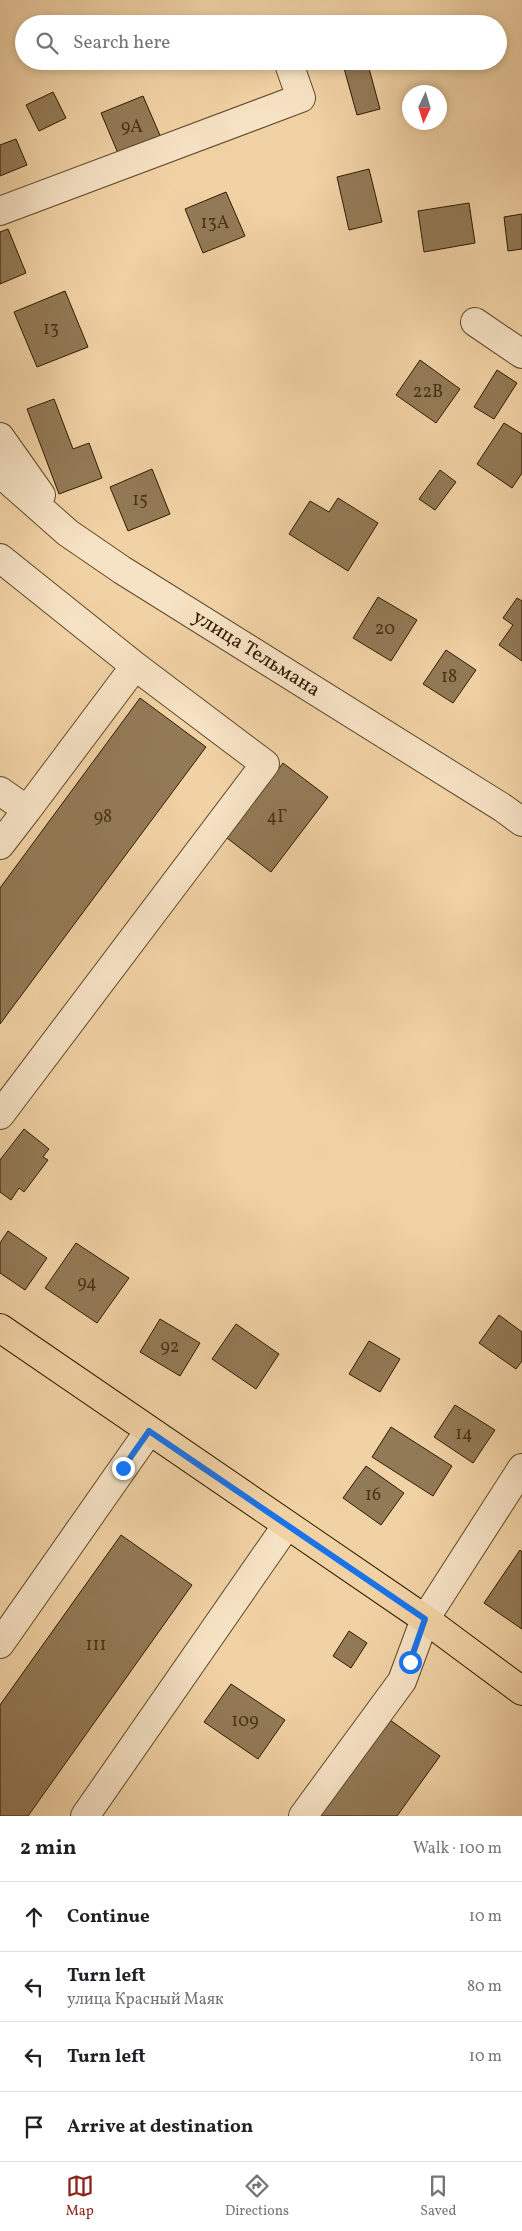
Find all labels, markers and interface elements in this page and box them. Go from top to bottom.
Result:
search box [15,15,507,70]
icon: search [33,29,61,57]
text: Search here [73,30,170,56]
north arrow [402,85,447,130]
house number: 9А [121,115,143,140]
house number: 13А [201,211,230,236]
house number: 13 [43,317,59,342]
house number: 22В [413,380,443,405]
house number: 15 [132,488,148,513]
street label: улица Тельмана [187,604,325,704]
house number: 20 [375,617,395,642]
house number: 18 [441,665,457,690]
house number: 98 [94,805,112,830]
house number: 4Г [267,805,287,830]
house number: 94 [77,1271,97,1296]
house number: 92 [160,1335,180,1360]
house number: 14 [455,1422,473,1447]
route end [112,1457,135,1480]
house number: 16 [365,1483,381,1508]
house number: 111 [86,1633,106,1658]
route start [399,1651,422,1674]
house number: 109 [231,1709,259,1734]
text: 2 min [20,1834,77,1863]
text: Walk · 100 m [413,1838,502,1860]
icon: ahead [20,1903,48,1931]
text: Continue [67,1904,150,1930]
text: 10 m [469,1906,502,1928]
text: Turn left [67,1963,146,1989]
icon: left [20,1973,48,2001]
text: 80 m [467,1976,502,1998]
text: улица Красный Маяк [67,1989,224,2011]
icon: left [20,2043,48,2071]
text: Turn left [67,2044,146,2070]
text: 10 m [469,2046,502,2068]
icon: arrive [20,2113,48,2141]
text: Arrive at destination [67,2114,253,2140]
tab: Map [66,2172,94,2221]
tab: Directions [225,2172,289,2221]
tab: Saved [420,2172,456,2221]

